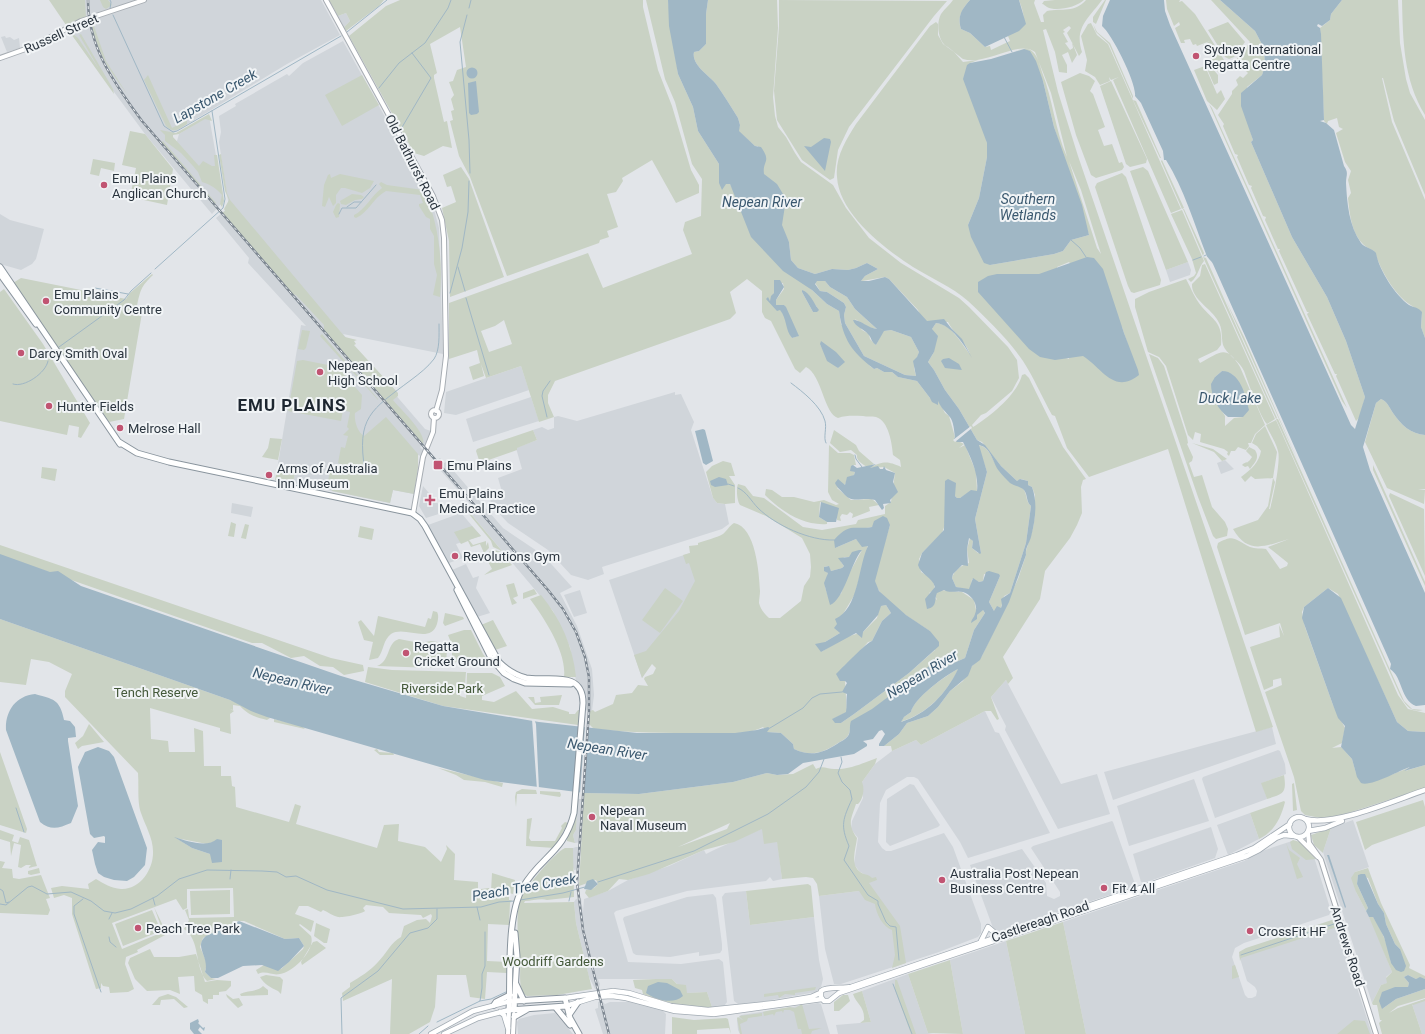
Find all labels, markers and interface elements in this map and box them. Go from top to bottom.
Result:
street label: Russell Street [22,10,100,56]
place label: Sydney International Regatta Centre [1204,42,1321,72]
marker: Sydney International Regatta Centre [1191,51,1201,61]
water label: Lapstone Creek [170,65,261,126]
street label: Old Bathurst Road [382,112,443,212]
place label: Emu Plains Anglican Church [112,171,207,201]
marker: Emu Plains Anglican Church [99,180,109,190]
water label: Southern Wetlands [1000,191,1056,223]
water label: Nepean River [722,194,802,210]
place label: Emu Plains Community Centre [54,287,162,317]
marker: Emu Plains Community Centre [41,296,51,306]
place label: Darcy Smith Oval [29,346,127,361]
marker: Darcy Smith Oval [16,348,26,358]
place label: Nepean High School [328,358,398,388]
marker: Nepean High School [315,367,325,377]
water label: Duck Lake [1199,390,1261,406]
district label: EMU PLAINS [237,395,347,415]
place label: Hunter Fields [57,399,134,414]
marker: Hunter Fields [44,401,54,411]
place label: Melrose Hall [128,421,201,436]
marker: Melrose Hall [115,423,125,433]
place label: Emu Plains [447,458,512,473]
marker: Emu Plains [432,459,444,471]
place label: Arms of Australia Inn Museum [277,461,378,491]
marker: Arms of Australia Inn Museum [264,470,274,480]
place label: Emu Plains Medical Practice [439,486,535,516]
marker: Emu Plains Medical Practice [424,494,436,506]
place label: Revolutions Gym [463,549,560,564]
marker: Revolutions Gym [450,551,460,561]
place label: Regatta Cricket Ground [414,639,500,669]
water label: Nepean River [884,646,961,701]
marker: Regatta Cricket Ground [401,648,411,658]
water label: Nepean River [251,664,333,698]
park label: Riverside Park [401,681,484,696]
park label: Tench Reserve [114,685,198,700]
water label: Nepean River [566,735,648,763]
place label: Nepean Naval Museum [600,803,687,833]
marker: Nepean Naval Museum [587,812,597,822]
place label: Australia Post Nepean Business Centre [950,866,1079,896]
water label: Peach Tree Creek [471,870,578,904]
marker: Australia Post Nepean Business Centre [937,875,947,885]
place label: Fit 4 All [1112,881,1155,896]
marker: Fit 4 All [1099,883,1109,893]
street label: Castlereagh Road [989,898,1091,945]
street label: Andrews Road [1327,904,1368,988]
place label: Peach Tree Park [146,921,240,936]
marker: Peach Tree Park [133,923,143,933]
place label: CrossFit HF [1258,924,1326,939]
marker: CrossFit HF [1245,926,1255,936]
park label: Woodriff Gardens [502,954,604,969]

